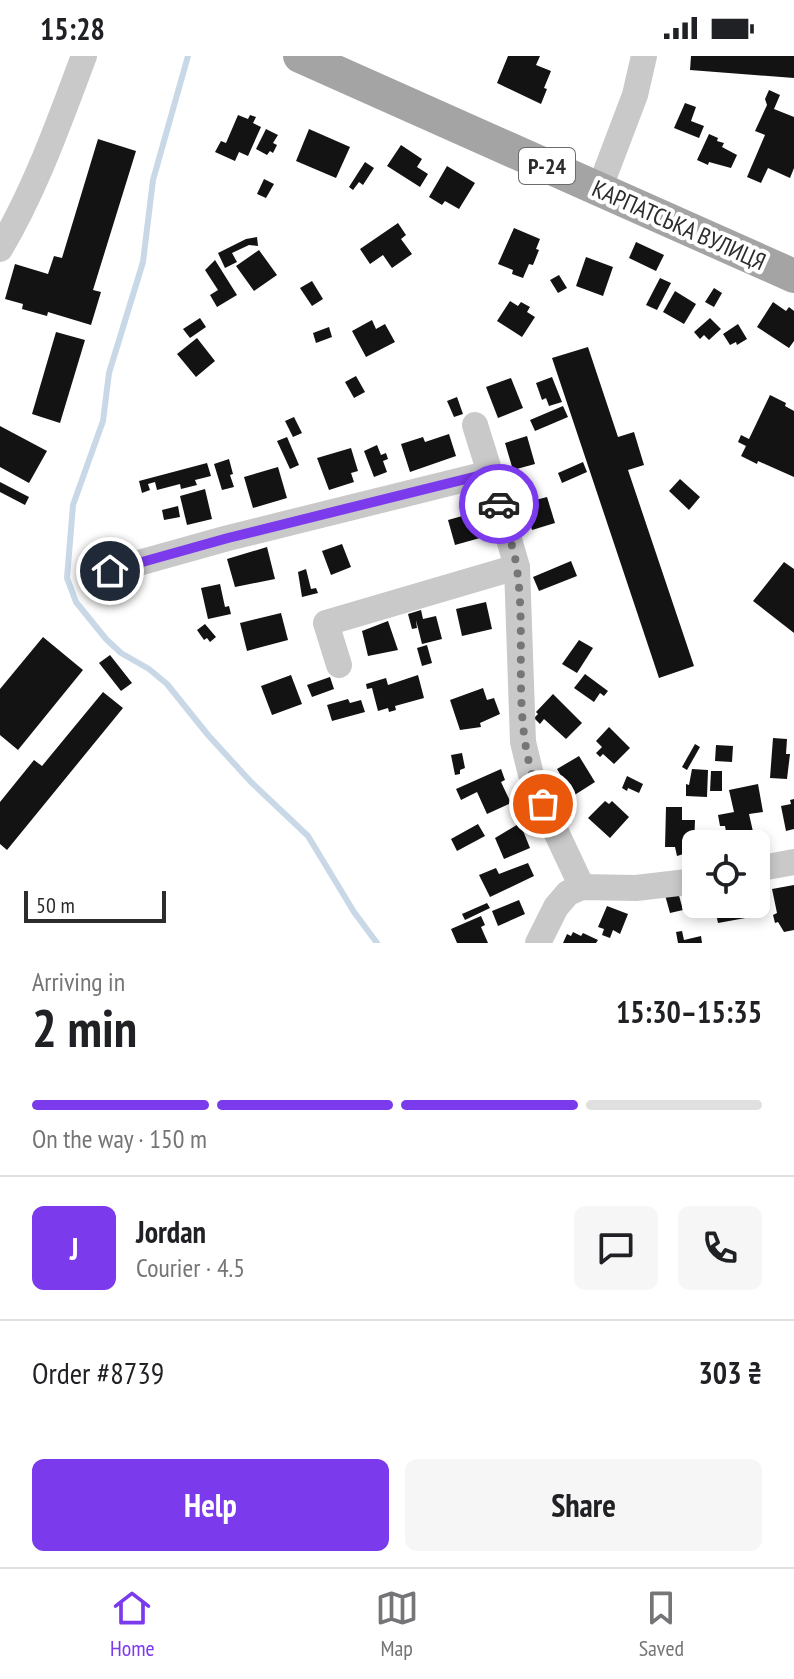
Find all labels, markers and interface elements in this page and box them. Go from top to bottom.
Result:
text: 15:28 [40,9,105,48]
road number: Р-24 [519,148,575,184]
street label: КАРПАТСЬКА ВУЛИЦЯ [587,173,771,277]
courier [459,464,539,544]
icon: car [477,482,521,526]
pin [76,537,144,605]
icon: home [88,549,132,593]
pin [509,770,577,838]
icon: bag [521,782,565,826]
map controls [682,830,770,918]
button: locate [682,830,770,918]
scale bar [24,887,166,923]
text: 50 m [36,891,75,919]
text: Arriving in [32,965,125,998]
text: 15:30–15:35 [616,992,762,1031]
text: 2 min [32,994,137,1061]
text: On the way · 150 m [32,1122,207,1155]
button: chat [574,1206,658,1290]
button: phone [678,1206,762,1290]
text: Jordan [136,1212,206,1251]
text: J [70,1229,78,1268]
text: Courier · 4.5 [136,1251,245,1284]
text: Order #8739 [32,1353,164,1392]
text: 303 ₴ [698,1353,762,1392]
button: Help [32,1459,389,1551]
button: Share [405,1459,762,1551]
tab: Home [110,1586,155,1662]
tab: Map [375,1586,419,1662]
tab: Saved [639,1586,684,1662]

